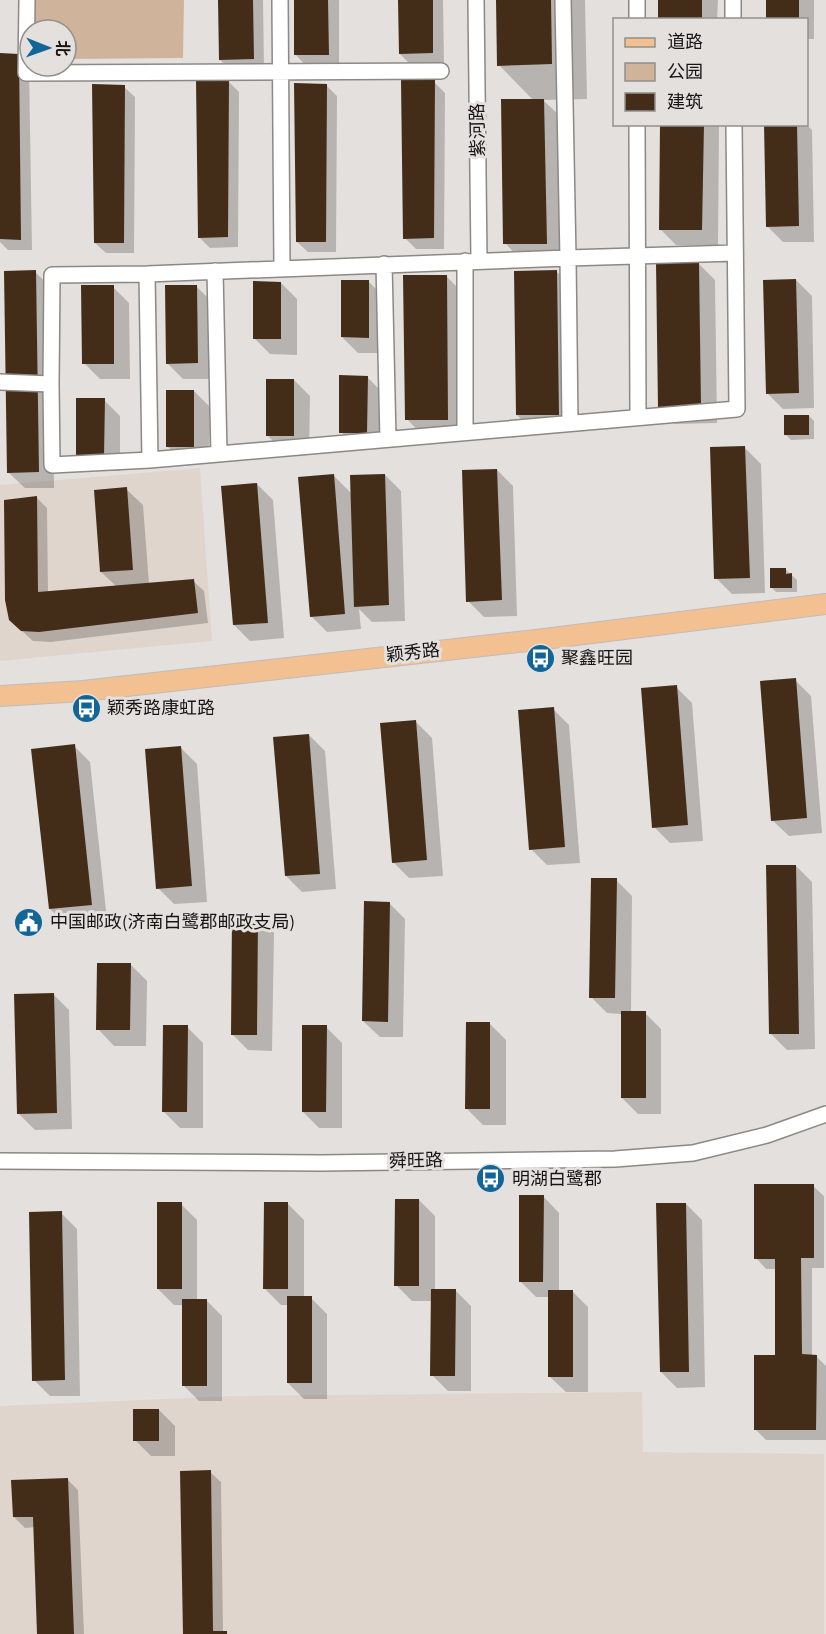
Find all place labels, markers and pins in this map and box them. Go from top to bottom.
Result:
bus stop icon: 聚鑫旺园 [524,642,556,674]
place label: 聚鑫旺园 [561,646,633,671]
bus stop icon: 颖秀路康虹路 [70,692,102,724]
place label: 颖秀路康虹路 [107,696,215,721]
public building icon: 中国邮政(济南白鹭郡邮政支局) [13,906,45,938]
place label: 中国邮政(济南白鹭郡邮政支局) [50,910,295,935]
bus stop icon: 明湖白鹭郡 [475,1163,507,1195]
place label: 明湖白鹭郡 [512,1167,602,1192]

